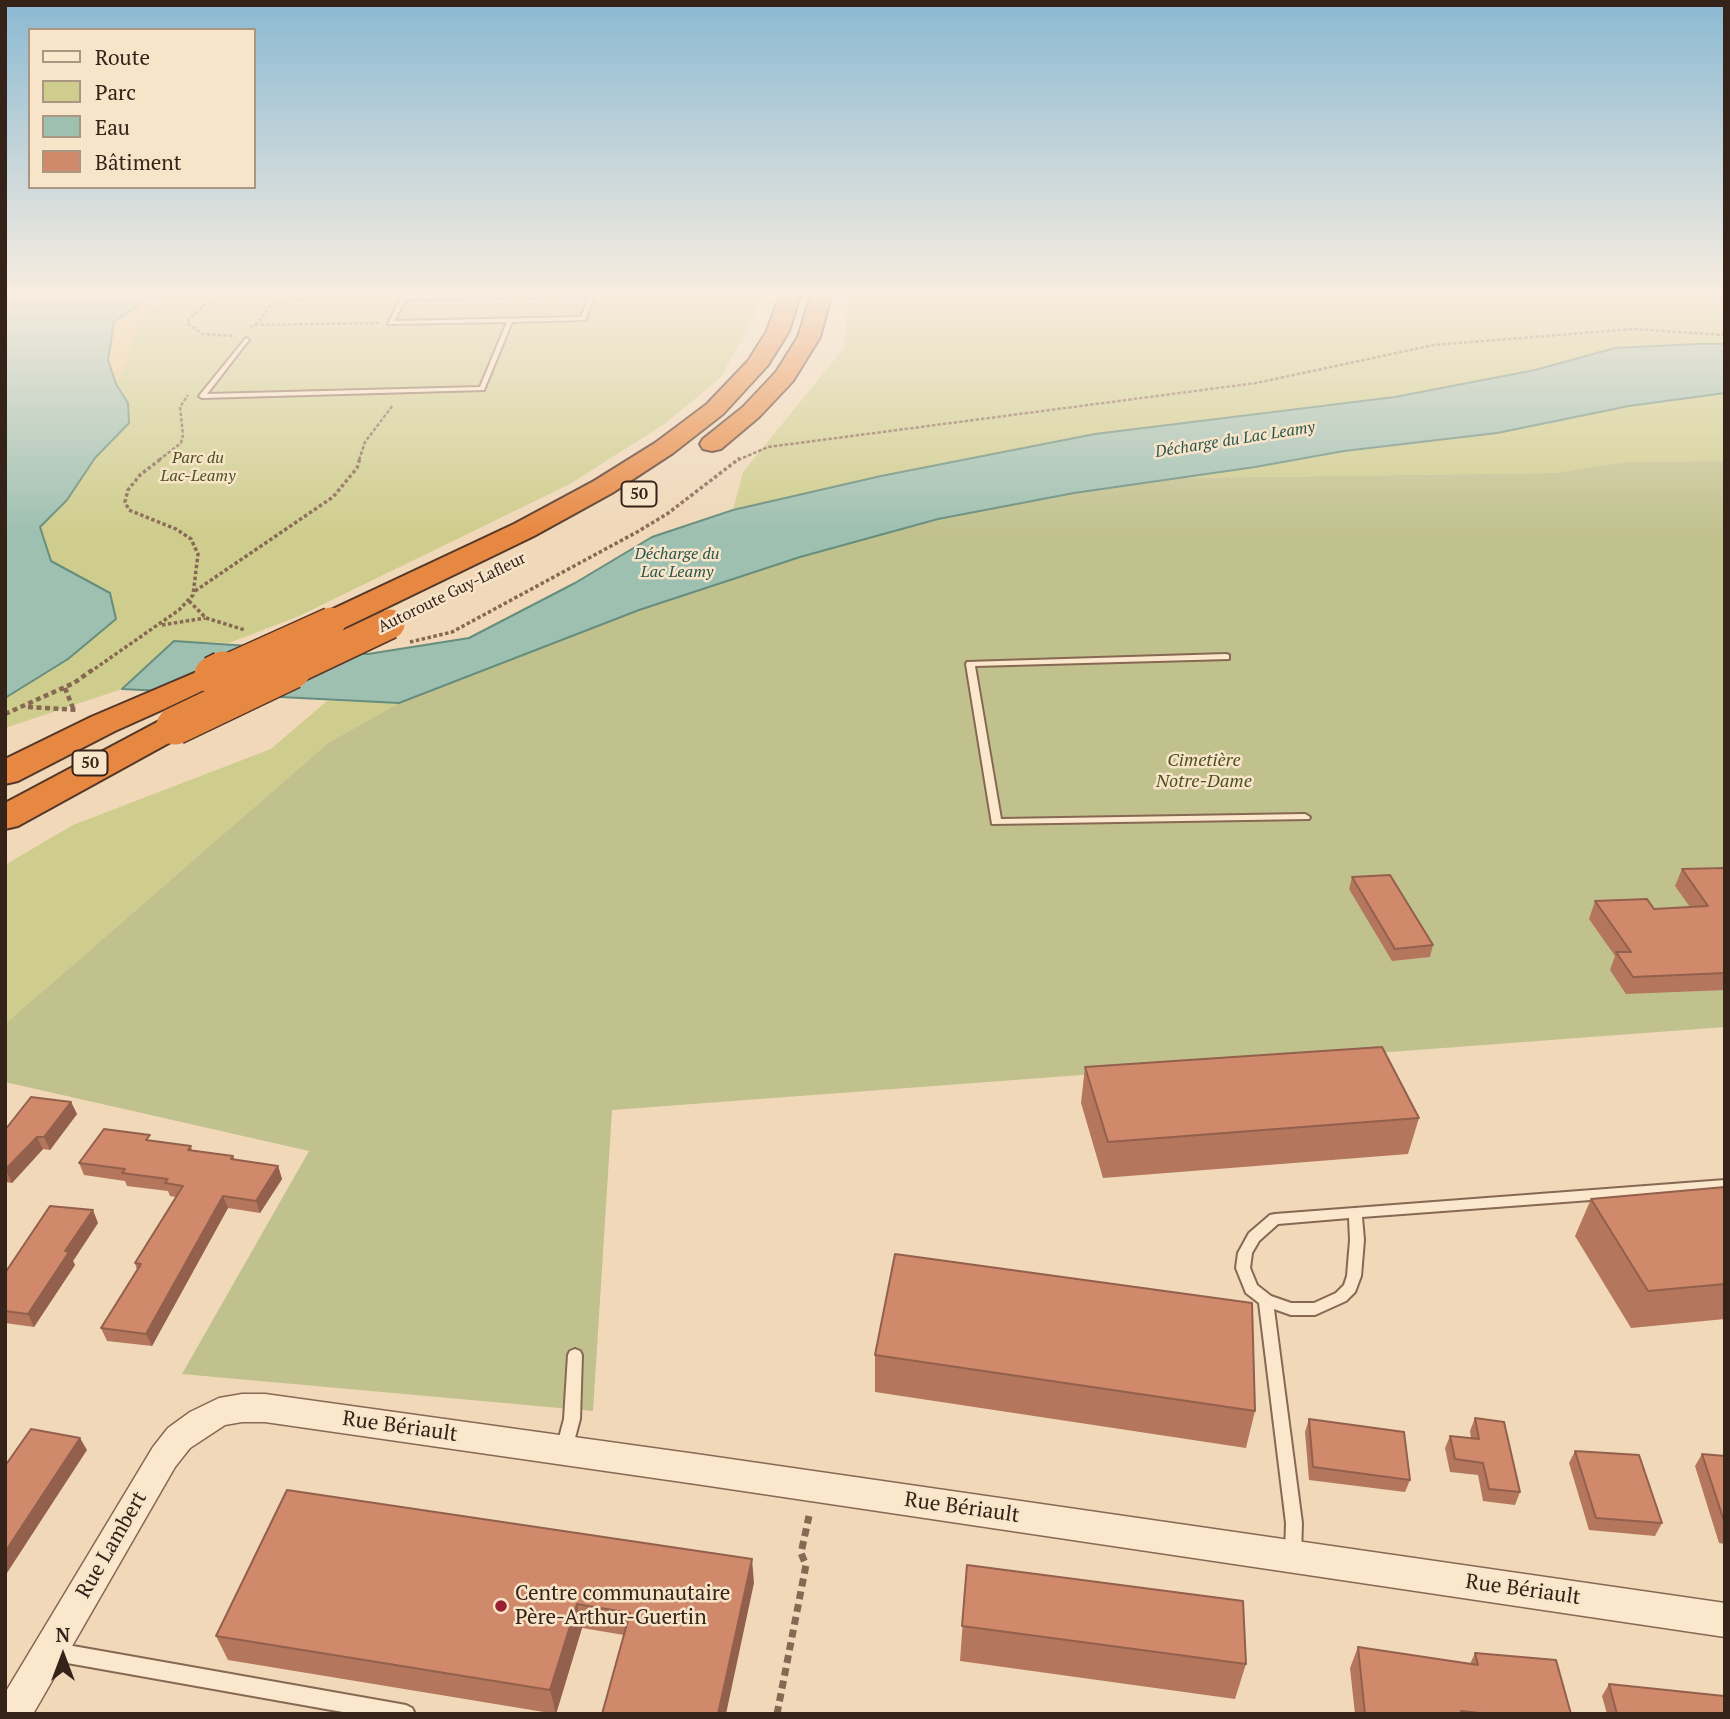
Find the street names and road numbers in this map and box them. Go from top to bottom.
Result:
road number: 50 [622,481,656,506]
street label: Autoroute Guy-Lafleur [375,549,529,637]
road number: 50 [72,750,108,776]
street label: Rue Bériault [341,1406,459,1448]
street label: Rue Lambert [71,1487,153,1603]
street label: Rue Bériault [903,1487,1021,1529]
street label: Rue Bériault [1464,1569,1582,1611]

